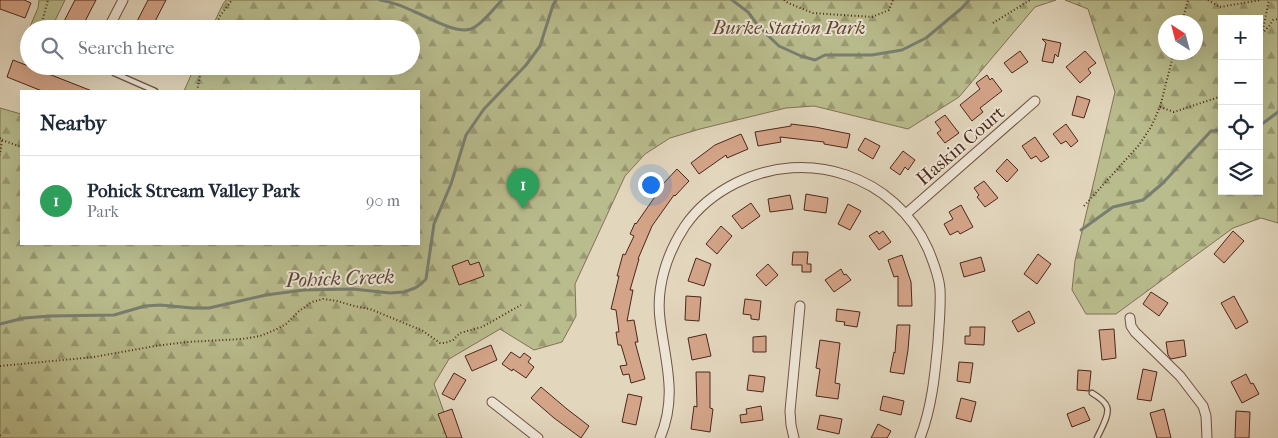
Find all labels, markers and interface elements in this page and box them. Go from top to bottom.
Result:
north arrow [1158,15,1203,60]
map controls [1218,15,1263,195]
button: + [1218,15,1263,60]
park label: Burke Station Park [712,17,866,39]
search box [20,20,420,75]
icon: search [38,34,66,62]
text: Search here [78,37,174,59]
button: − [1218,60,1263,105]
street label: Haskin Court [912,101,1009,190]
button: locate [1218,105,1263,150]
text: Nearby [40,111,106,135]
button: layers [1218,150,1263,195]
pin: 1 [507,168,539,209]
your location [638,172,664,198]
text: Pohick Stream Valley Park [87,180,300,202]
text: 1 [53,191,59,210]
text: 90 m [366,191,400,210]
text: Park [87,202,119,221]
water label: Pohick Creek [284,265,395,292]

